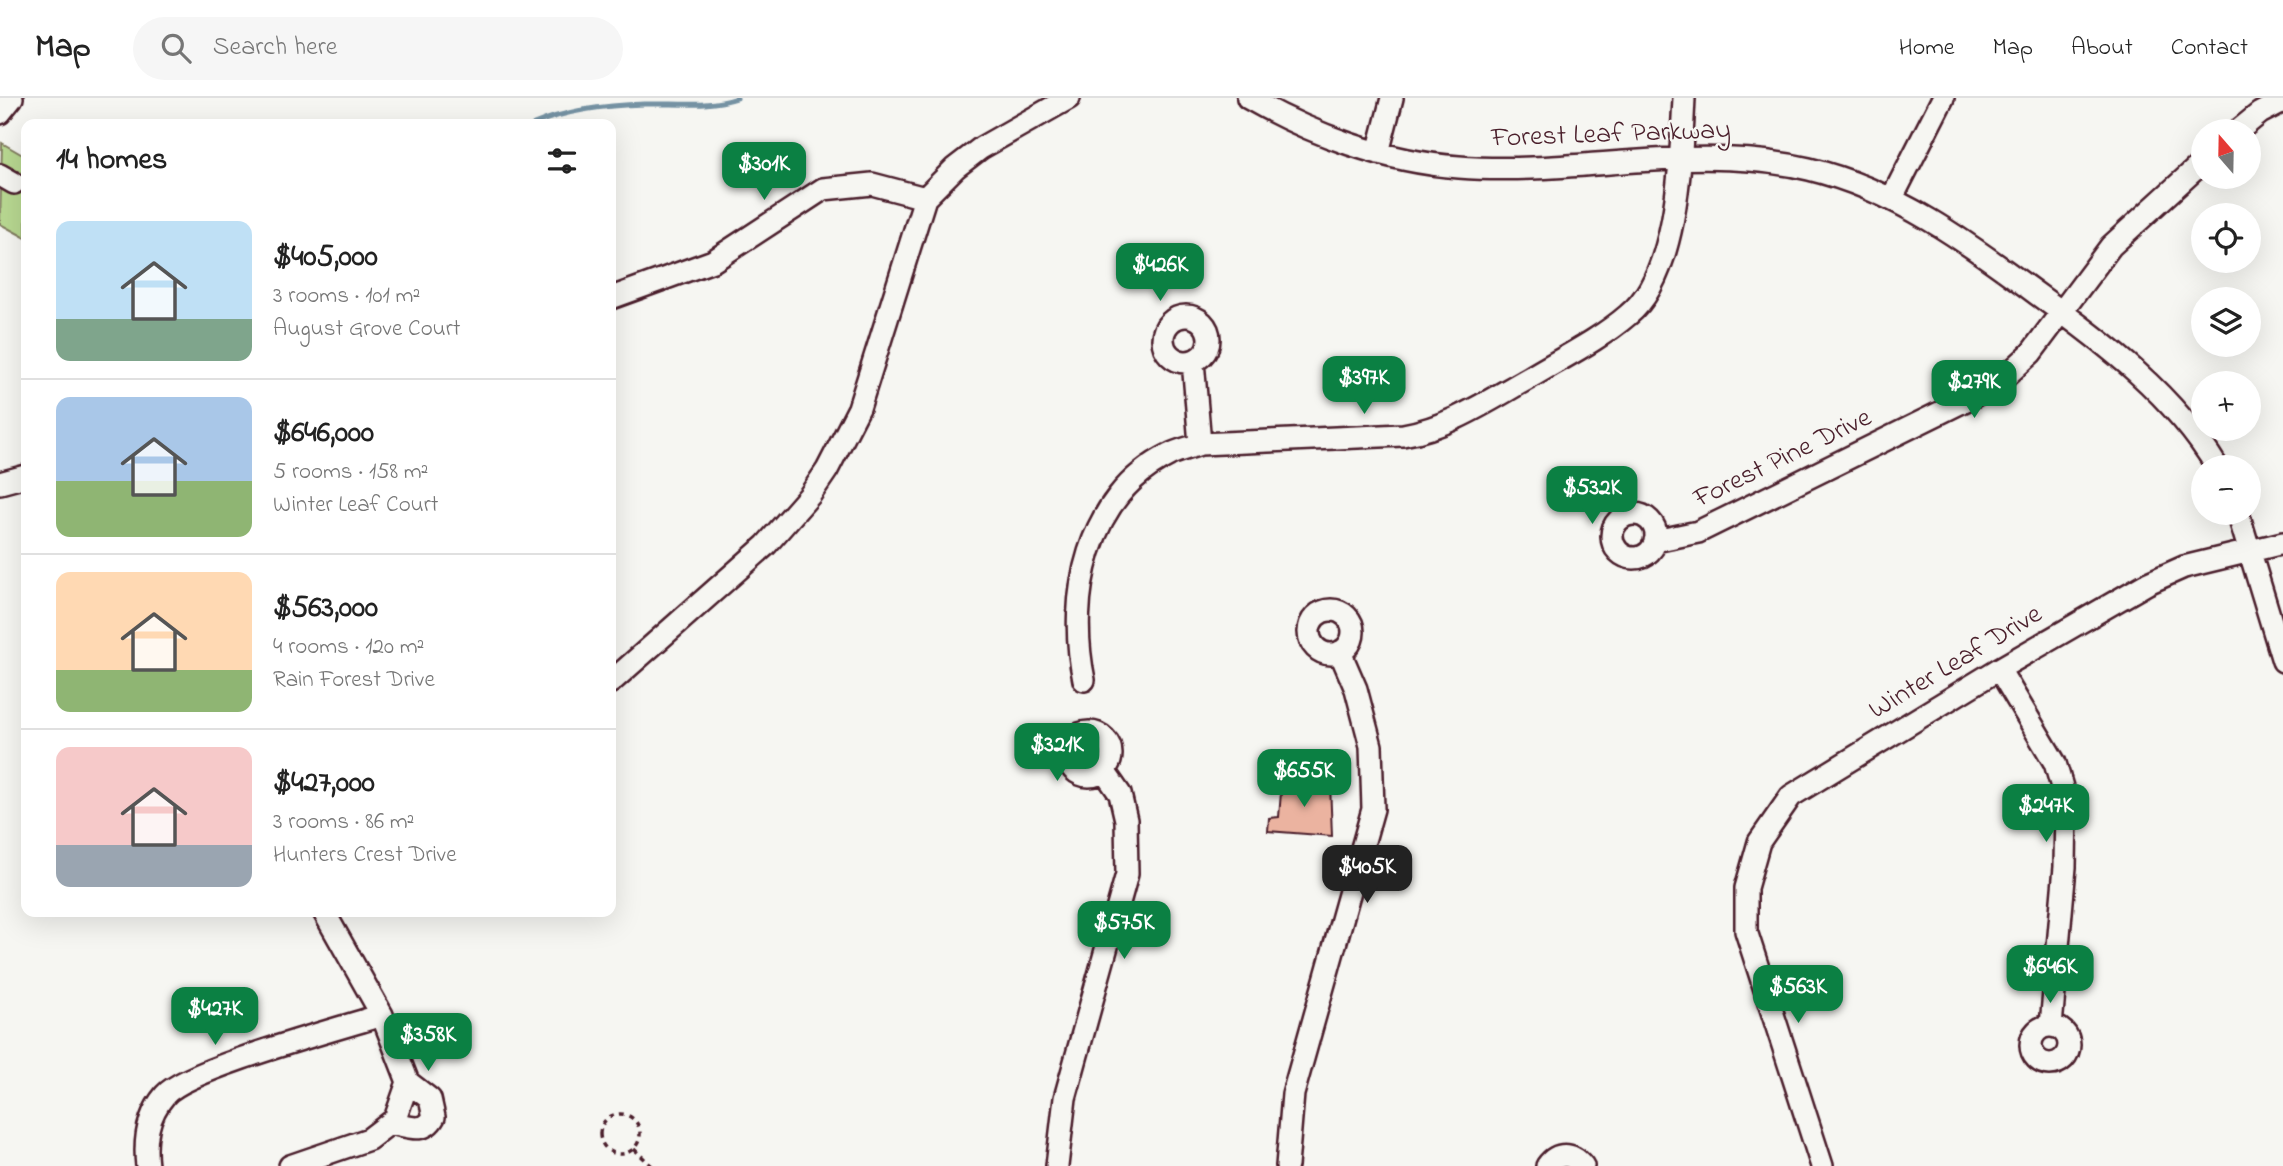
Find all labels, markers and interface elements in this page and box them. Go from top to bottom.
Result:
search box [133,17,623,80]
text: Map [35,24,91,72]
icon: search [157,29,195,67]
text: Search here [213,29,337,67]
text: Home [1899,31,1955,66]
text: Map [1993,31,2033,66]
text: About [2071,31,2133,66]
text: Contact [2171,31,2248,66]
street label: Forest Leaf Parkway [1489,110,1732,160]
north arrow [2191,119,2261,189]
map controls [2191,119,2261,525]
text: 14 homes [56,139,167,183]
icon: filters [543,142,581,180]
pin: $301K [715,142,813,202]
text: $301K [738,148,790,181]
button: locate [2191,203,2261,273]
text: $405,000 [273,236,378,280]
pin: $426K [1111,244,1209,303]
icon: home [112,249,196,333]
text: $426K [1132,249,1188,282]
text: 3 rooms · 101 m² [273,280,420,313]
button: layers [2191,287,2261,357]
text: August Grove Court [273,313,461,346]
pin: $397K [1315,356,1413,416]
pin: $279K [1925,360,2023,420]
text: $397K [1339,362,1389,395]
text: $279K [1948,366,2000,399]
button: + [2191,371,2261,441]
street label: Forest Pine Drive [1686,398,1879,520]
text: $646,000 [273,412,374,456]
icon: home [112,425,196,509]
button: − [2191,455,2261,525]
text: 5 rooms · 158 m² [273,456,428,489]
pin: $532K [1543,466,1641,526]
text: $532K [1562,472,1622,505]
text: Winter Leaf Court [273,489,439,522]
text: $563,000 [273,587,378,631]
street label: Winter Leaf Drive [1861,595,2051,731]
icon: home [112,600,196,684]
text: 4 rooms · 120 m² [273,631,424,664]
text: Rain Forest Drive [273,664,435,697]
pin: $321K [1008,724,1106,783]
text: $321K [1030,729,1084,762]
pin: $655K [1255,750,1353,809]
text: $655K [1273,755,1335,788]
text: $427,000 [273,762,375,806]
icon: home [112,775,196,859]
pin: $247K [1997,784,2095,844]
text: $247K [2018,790,2074,823]
text: 3 rooms · 86 m² [273,806,414,839]
text: Hunters Crest Drive [273,839,457,872]
pin: $405K [1318,846,1416,905]
text: $405K [1338,851,1396,884]
pin: $575K [1075,902,1173,961]
text: $575K [1094,907,1154,940]
pin: $646K [2001,946,2099,1005]
text: $646K [2023,951,2077,984]
pin: $563K [1749,965,1847,1025]
text: $563K [1769,971,1827,1004]
pin: $427K [166,988,264,1047]
text: $427K [187,993,243,1026]
pin: $358K [379,1014,477,1073]
text: $358K [400,1019,456,1052]

